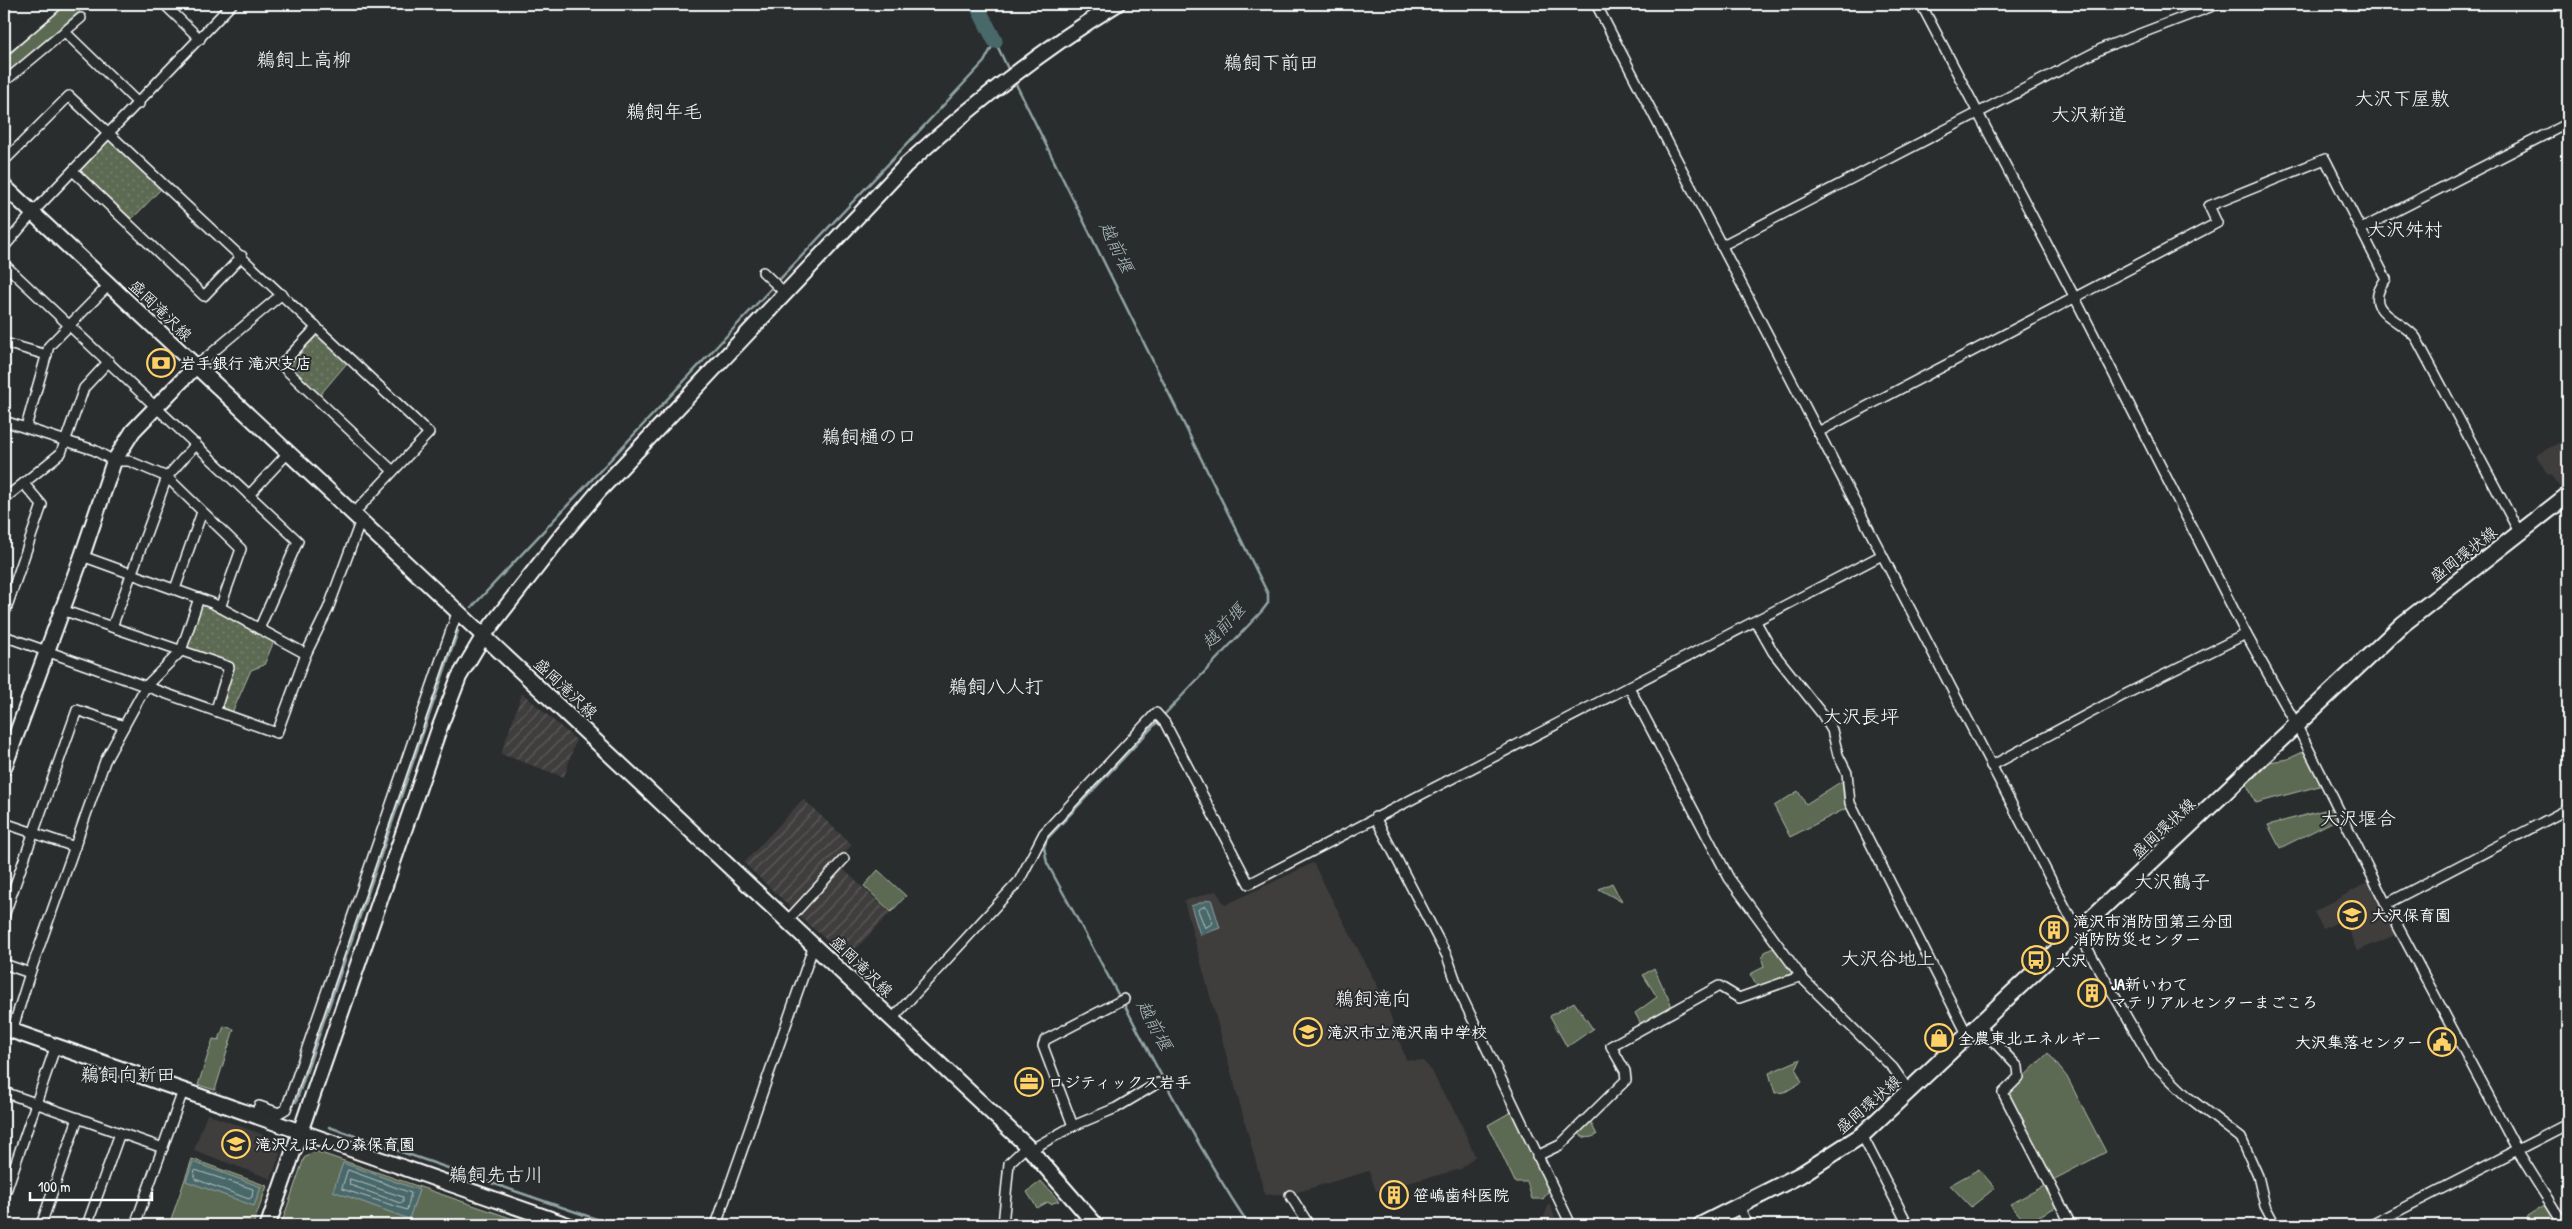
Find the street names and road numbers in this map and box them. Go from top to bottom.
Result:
street label: 盛岡滝沢線 [125,274,197,346]
street label: 盛岡環状線 [2425,521,2501,587]
street label: 盛岡滝沢線 [529,653,603,723]
street label: 盛岡環状線 [2126,793,2200,863]
street label: 盛岡滝沢線 [826,930,898,1002]
street label: 盛岡環状線 [1831,1069,1905,1139]

